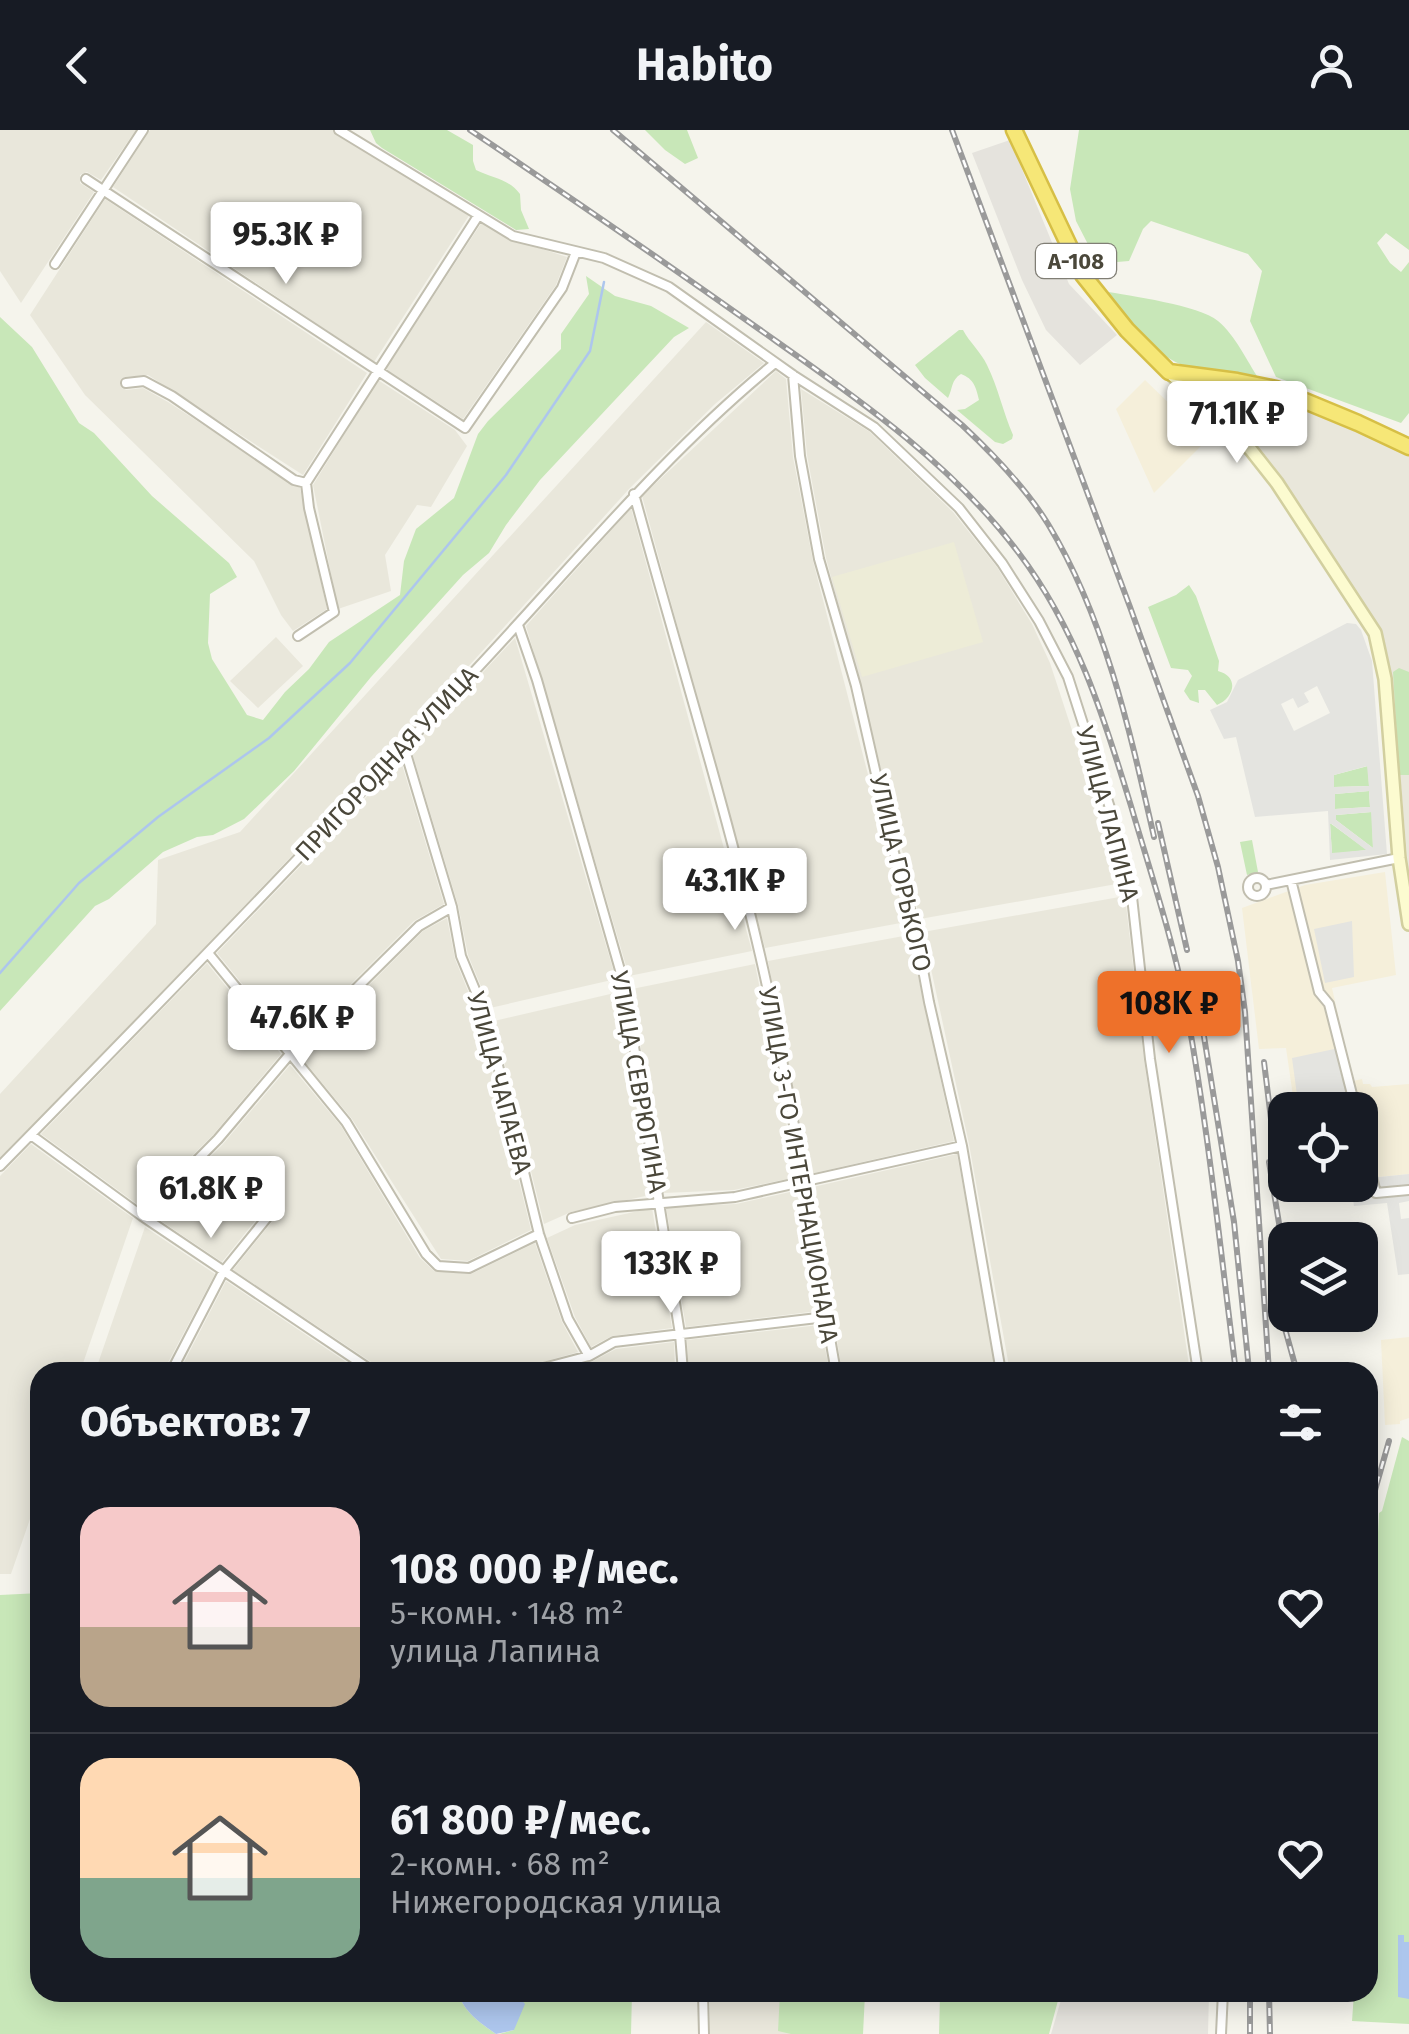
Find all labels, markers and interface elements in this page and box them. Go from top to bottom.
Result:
icon: back [50,38,105,93]
text: Habito [636,38,773,92]
icon: person [1304,38,1359,93]
pin: 95.3K ₽ [194,202,378,287]
text: 95.3K ₽ [233,215,339,253]
road number: А-108 [1036,244,1116,278]
pin: 71.1K ₽ [1145,381,1329,466]
text: 71.1K ₽ [1189,394,1285,432]
street label: ПРИГОРОДНАЯ УЛИЦА [289,660,485,867]
street label: УЛИЦА ЛАПИНА [1069,723,1145,906]
street label: УЛИЦА ГОРЬКОГО [863,771,937,975]
pin: 43.1K ₽ [643,848,827,933]
text: 43.1K ₽ [685,861,785,899]
street label: УЛИЦА СЕВРЮГИНА [604,969,672,1196]
pin: 108K ₽ [1088,971,1250,1056]
text: 108K ₽ [1119,984,1219,1022]
pin: 47.6K ₽ [210,985,394,1070]
street label: УЛИЦА 3-ГО ИНТЕРНАЦИОНАЛА [752,985,844,1346]
street label: УЛИЦА ЧАПАЕВА [460,988,538,1178]
text: 47.6K ₽ [250,998,354,1036]
map controls [1268,1092,1378,1332]
button: locate [1268,1092,1378,1202]
pin: 61.8K ₽ [119,1156,303,1241]
text: 61.8K ₽ [159,1169,263,1207]
button: layers [1268,1222,1378,1332]
pin: 133K ₽ [590,1231,752,1316]
text: 133K ₽ [623,1244,719,1282]
icon: filters [1273,1395,1328,1450]
text: Объектов: 7 [80,1397,311,1447]
text: 108 000 ₽/мес. [390,1544,679,1594]
icon: home [160,1547,280,1667]
icon: heart [1273,1580,1328,1635]
text: 5-комн. · 148 m² [390,1594,624,1632]
text: улица Лапина [390,1632,601,1670]
text: 61 800 ₽/мес. [390,1795,651,1845]
icon: home [160,1798,280,1918]
icon: heart [1273,1831,1328,1886]
text: 2-комн. · 68 m² [390,1845,610,1883]
text: Нижегородская улица [390,1883,722,1921]

